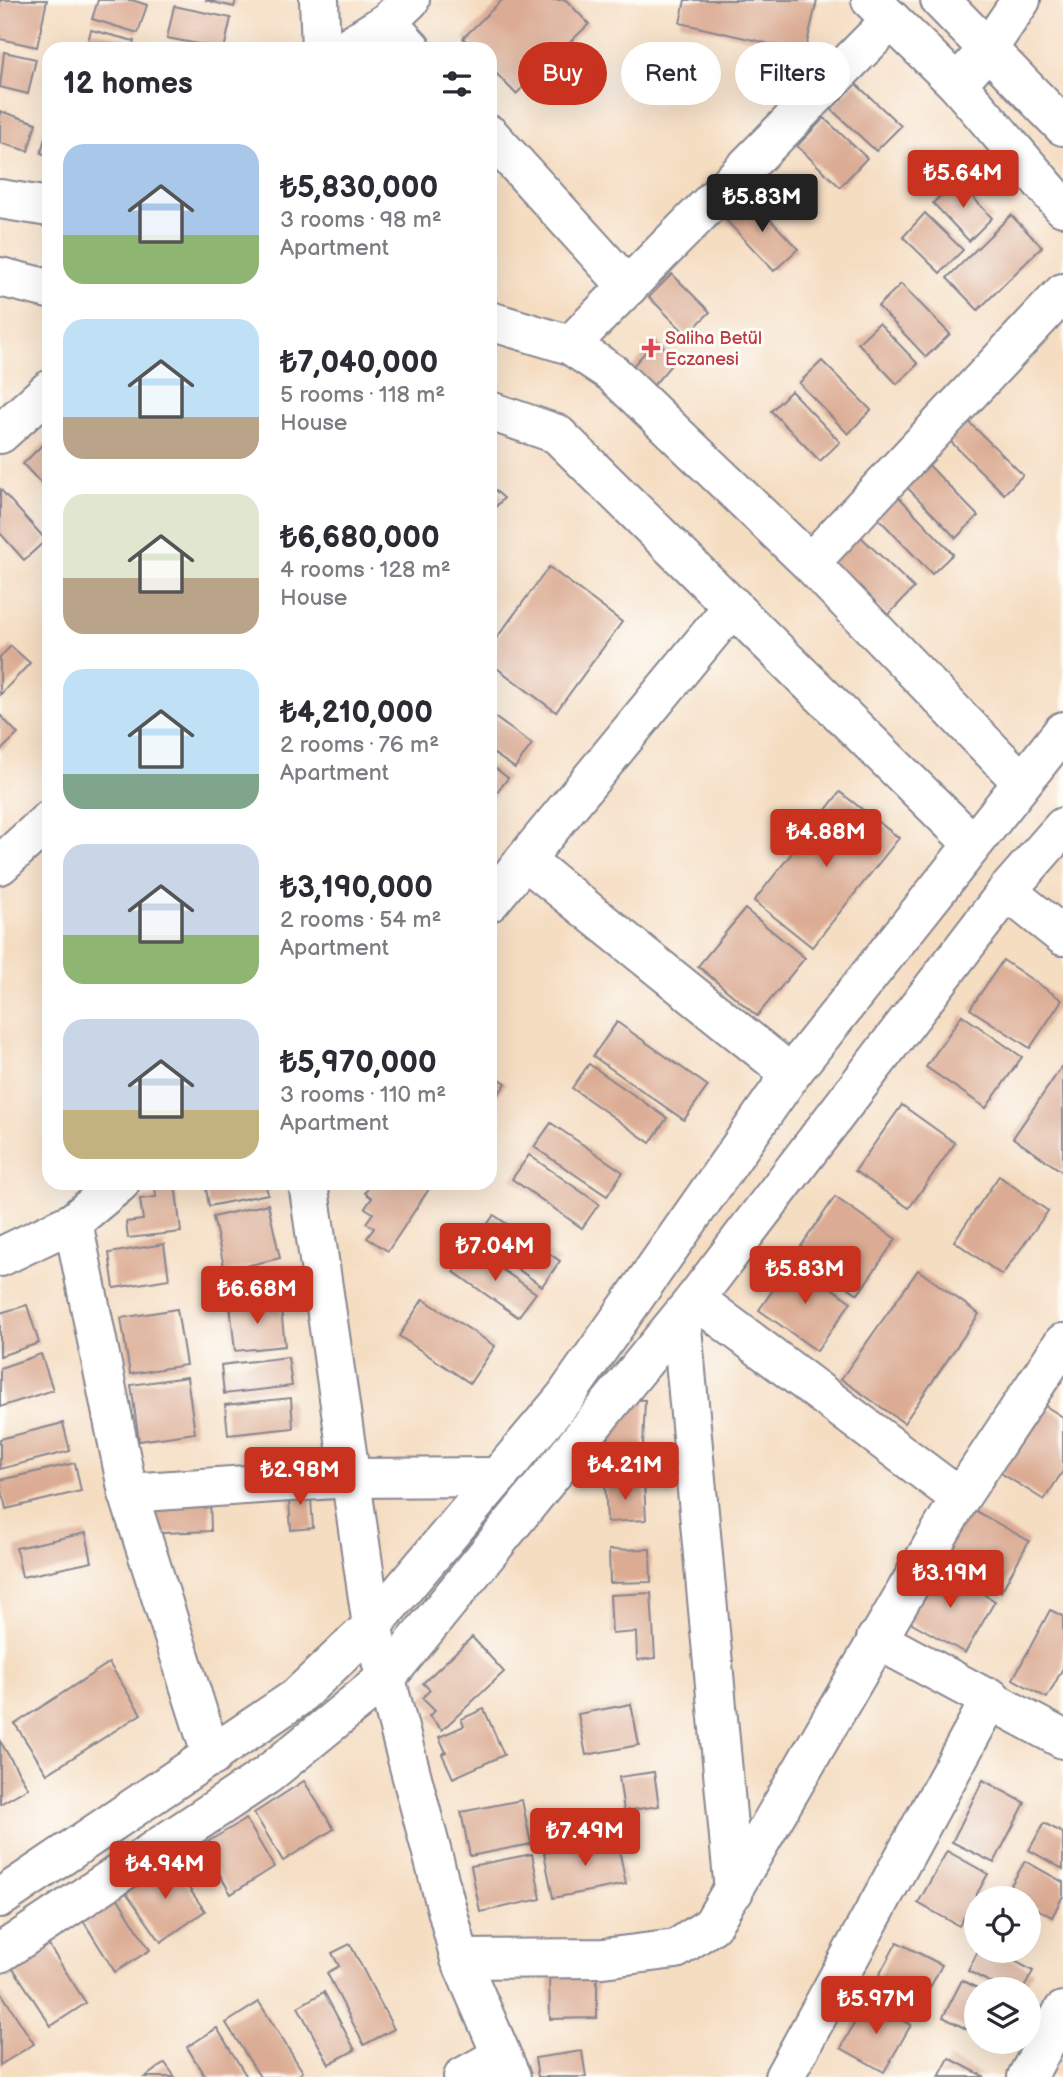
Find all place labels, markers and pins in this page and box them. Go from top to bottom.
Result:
pin: ₺5.64M [906,150,1020,210]
pin: ₺5.83M [705,174,819,234]
place label: Saliha Betül Eczanesi [665,328,762,370]
marker: Saliha Betül Eczanesi [643,340,659,356]
pin: ₺4.88M [769,810,883,869]
pin: ₺7.04M [438,1224,552,1283]
pin: ₺5.83M [748,1246,862,1306]
pin: ₺6.68M [200,1266,314,1326]
pin: ₺4.21M [568,1442,682,1502]
pin: ₺2.98M [243,1448,357,1507]
pin: ₺3.19M [893,1550,1007,1610]
pin: ₺7.49M [528,1808,642,1868]
pin: ₺4.94M [108,1842,222,1901]
pin: ₺5.97M [819,1976,933,2036]

